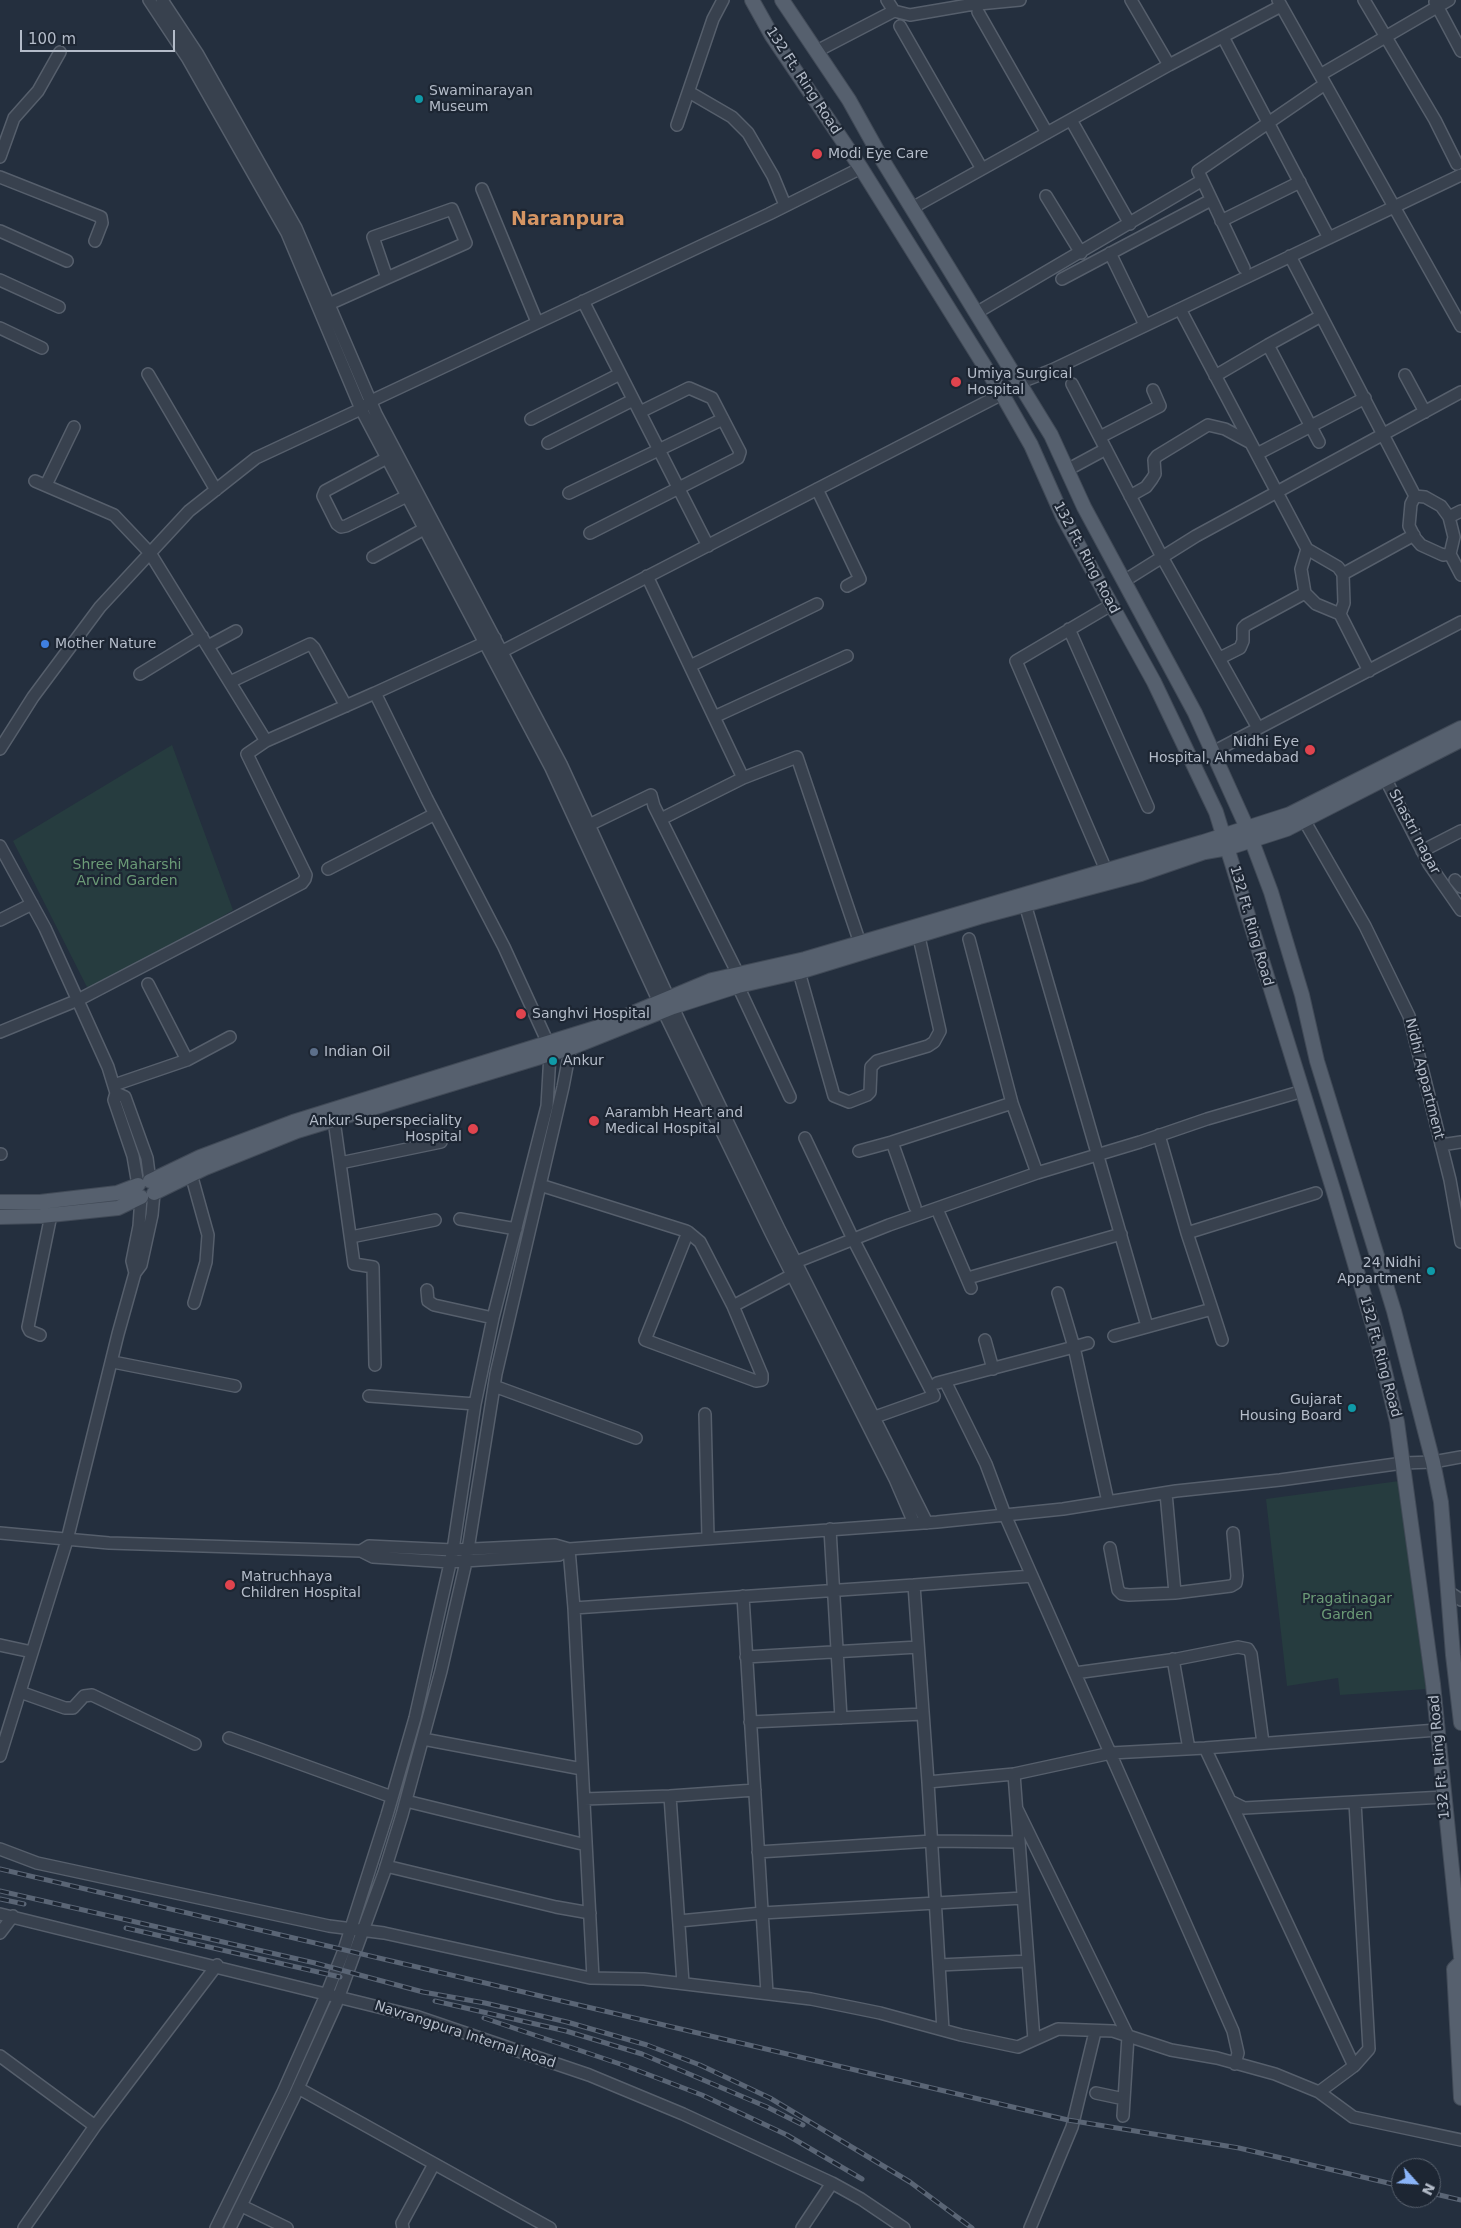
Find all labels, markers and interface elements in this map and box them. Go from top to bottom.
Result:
scale bar [22,20,178,52]
street label: 132 Ft. Ring Road [762,24,844,138]
text: 100 m [28,30,76,48]
place label: Swaminarayan Museum [429,83,533,115]
marker: Swaminarayan Museum [413,93,425,105]
place label: Modi Eye Care [828,146,928,162]
marker: Modi Eye Care [810,147,824,161]
district label: Naranpura [511,209,625,231]
place label: Umiya Surgical Hospital [967,366,1072,398]
marker: Umiya Surgical Hospital [949,375,963,389]
street label: 132 Ft. Ring Road [1049,499,1123,617]
place label: Mother Nature [55,636,156,652]
marker: Mother Nature [39,638,51,650]
place label: Nidhi Eye Hospital, Ahmedabad [1148,734,1299,766]
marker: Nidhi Eye Hospital, Ahmedabad [1303,743,1317,757]
street label: Shastri nagar [1385,787,1443,877]
park label: Shree Maharshi Arvind Garden [73,857,181,890]
street label: 132 Ft. Ring Road [1226,864,1276,988]
place label: Sanghvi Hospital [532,1006,650,1022]
marker: Sanghvi Hospital [514,1007,528,1021]
street label: Nidhi Appartment [1401,1017,1447,1141]
place label: Indian Oil [324,1044,390,1060]
marker: Indian Oil [308,1046,320,1058]
place label: Ankur [563,1053,604,1069]
marker: Ankur [547,1055,559,1067]
place label: Aarambh Heart and Medical Hospital [605,1105,743,1138]
place label: Ankur Superspeciality Hospital [309,1113,462,1146]
marker: Aarambh Heart and Medical Hospital [587,1114,601,1128]
marker: Ankur Superspeciality Hospital [466,1122,480,1136]
place label: 24 Nidhi Appartment [1337,1255,1421,1288]
marker: 24 Nidhi Appartment [1425,1265,1437,1277]
street label: 132 Ft. Ring Road [1356,1295,1404,1419]
place label: Gujarat Housing Board [1239,1392,1342,1424]
marker: Gujarat Housing Board [1346,1402,1358,1414]
place label: Matruchhaya Children Hospital [241,1569,361,1601]
marker: Matruchhaya Children Hospital [223,1578,237,1592]
park label: Pragatinagar Garden [1302,1591,1392,1624]
street label: 132 Ft. Ring Road [1426,1694,1454,1820]
street label: Navrangpura Internal Road [372,1998,558,2072]
north arrow [1391,2158,1441,2208]
text: N [1419,2180,1438,2198]

